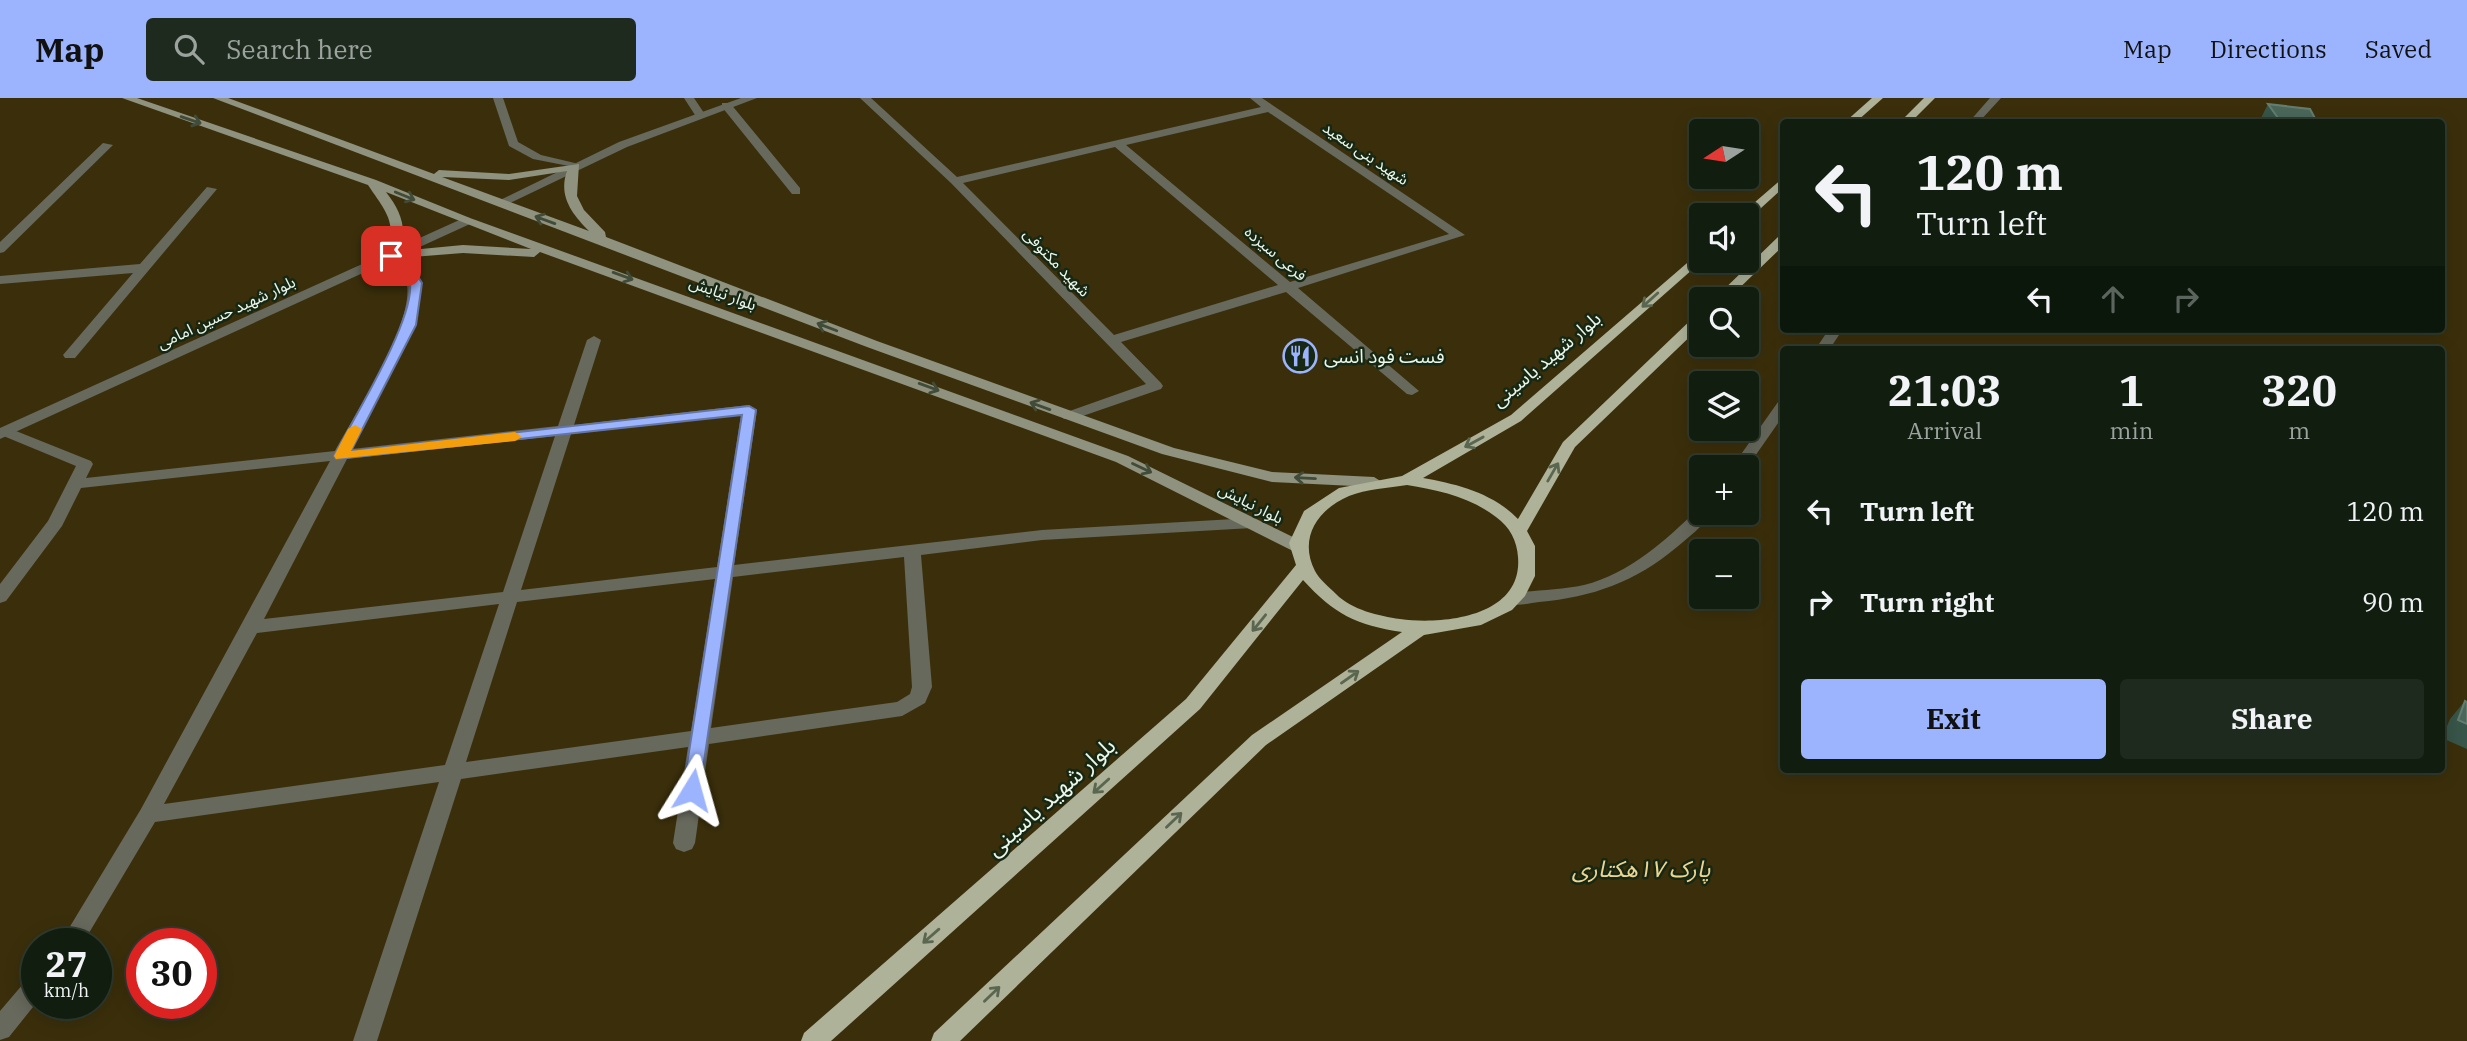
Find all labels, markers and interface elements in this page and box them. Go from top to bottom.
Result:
search box [146,18,636,81]
text: Map [35,28,104,71]
icon: search [170,30,208,68]
text: Search here [226,32,373,66]
text: Map [2123,33,2172,65]
text: Directions [2210,33,2327,65]
text: Saved [2365,33,2432,65]
one-way arrow [180,114,202,127]
street label: شهید بنی سعید [1319,117,1413,189]
north arrow [1689,119,1759,189]
map controls [1689,119,1759,609]
text: 120 m [1916,140,2063,203]
icon: left [1801,147,1892,238]
one-way arrow [394,190,416,203]
text: Turn left [1916,202,2047,244]
button: sound [1689,203,1759,273]
one-way arrow [535,212,557,225]
street label: فرعی سیزده [1241,221,1311,285]
street label: شهید مکتوفی [1019,223,1095,301]
pin [361,226,421,286]
icon: arrive [372,237,410,275]
street label: بلوار شهید حسین امامی [154,271,298,353]
one-way arrow [612,271,634,283]
street label: بلوار نیایش [687,272,759,314]
icon: left [2021,280,2059,318]
icon: ahead [2094,280,2132,318]
icon: right [2167,280,2205,318]
button: search [1689,287,1759,357]
one-way arrow [1641,292,1659,308]
street label: بلوار شهید یاسینی [1486,306,1606,412]
one-way arrow [816,319,838,332]
restaurant icon: فست فود انسی [1281,337,1319,375]
place label: فست فود انسی [1324,344,1445,368]
text: 21:03 [1888,363,2002,418]
text: 1 [2119,363,2144,418]
text: 320 [2261,363,2337,418]
button: layers [1689,371,1759,441]
one-way arrow [918,382,940,394]
one-way arrow [1029,398,1051,411]
text: Arrival [1907,415,1982,445]
text: min [2110,415,2153,445]
text: m [2288,415,2310,445]
one-way arrow [1464,435,1484,449]
button: + [1689,455,1759,525]
one-way arrow [1131,462,1152,475]
one-way arrow [1547,463,1561,483]
one-way arrow [1294,472,1317,485]
street label: بلوار نیایش [1215,478,1287,528]
icon: left [1801,492,1839,530]
text: Turn left [1860,494,1974,528]
text: 120 m [2346,494,2424,528]
button: − [1689,539,1759,609]
icon: right [1801,583,1839,621]
text: Turn right [1860,585,1994,619]
text: 90 m [2362,585,2424,619]
one-way arrow [1251,613,1267,631]
one-way arrow [1340,670,1359,684]
button: Exit [1801,679,2106,759]
button: Share [2120,679,2424,759]
street label: بلوار شهید یاسینی [979,730,1121,862]
position arrow [655,753,729,827]
one-way arrow [1093,777,1111,793]
one-way arrow [1166,812,1183,829]
park label: پارک ۱۷هکتاری [1572,853,1710,884]
speed limit sign: 30 [126,928,217,1019]
one-way arrow [922,928,940,944]
text: 27 [45,941,88,987]
text: km/h [44,979,89,1002]
one-way arrow [983,985,1000,1002]

